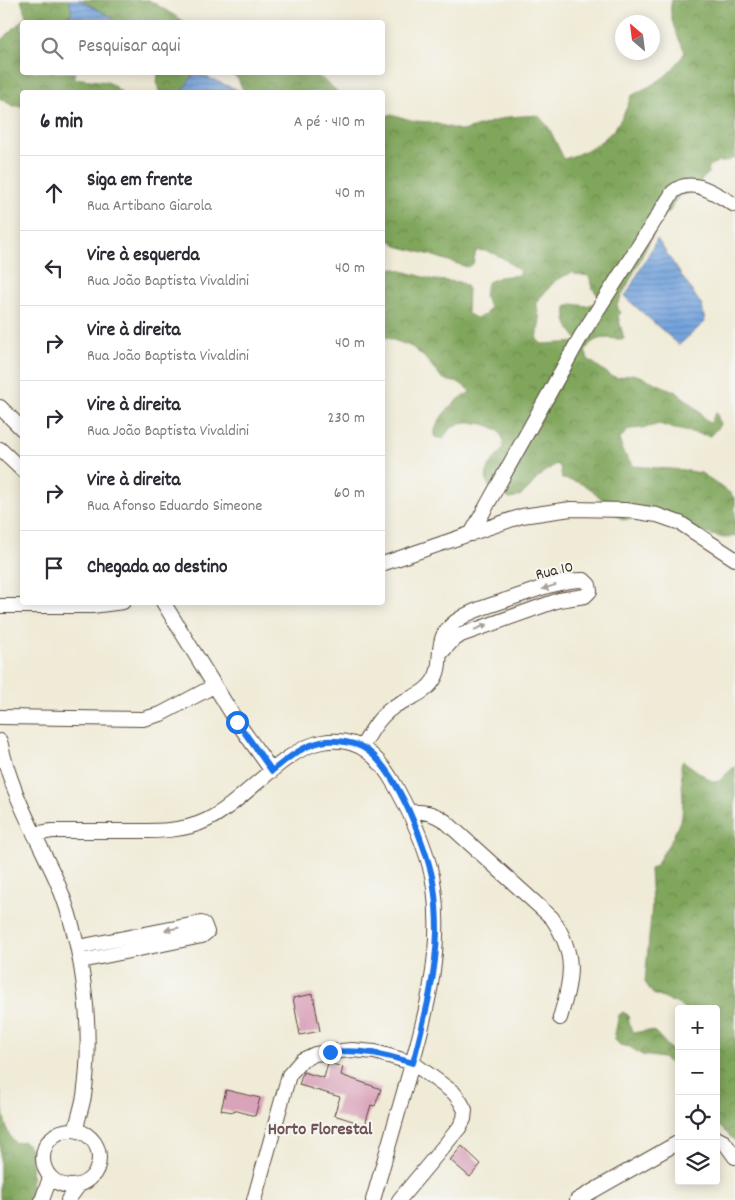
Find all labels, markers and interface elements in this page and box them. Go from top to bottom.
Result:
north arrow [615,15,660,60]
search box [20,20,385,75]
icon: search [38,34,66,62]
text: Pesquisar aqui [78,34,180,61]
text: 6 min [40,108,83,138]
text: A pé · 410 m [294,111,365,134]
text: Siga em frente [87,168,192,195]
icon: ahead [40,179,68,207]
text: 40 m [335,182,365,205]
text: Rua Artibano Giarola [87,195,212,218]
text: Vire à esquerda [87,243,199,270]
icon: left [40,254,68,282]
text: 40 m [335,257,365,280]
text: Rua João Baptista Vivaldini [87,270,249,293]
text: Vire à direita [87,318,180,345]
icon: right [40,329,68,357]
text: 40 m [335,332,365,355]
text: Rua João Baptista Vivaldini [87,345,249,368]
text: Vire à direita [87,393,180,420]
icon: right [40,404,68,432]
text: 230 m [328,407,365,430]
text: Rua João Baptista Vivaldini [87,420,249,443]
text: Vire à direita [87,468,180,495]
icon: right [40,479,68,507]
text: 60 m [334,482,365,505]
text: Rua Afonso Eduardo Simeone [87,495,262,518]
icon: arrive [40,554,68,582]
text: Chegada ao destino [87,555,228,582]
street label: Rua 10 [533,556,576,587]
one-way arrow [542,583,557,591]
one-way arrow [473,623,488,630]
route start [226,711,249,734]
one-way arrow [164,925,180,933]
map controls [675,1005,720,1185]
button: + [675,1005,720,1050]
route end [319,1041,342,1064]
button: − [675,1050,720,1095]
button: locate [675,1095,720,1140]
district label: Horto Florestal [268,1118,373,1143]
button: layers [675,1140,720,1185]

